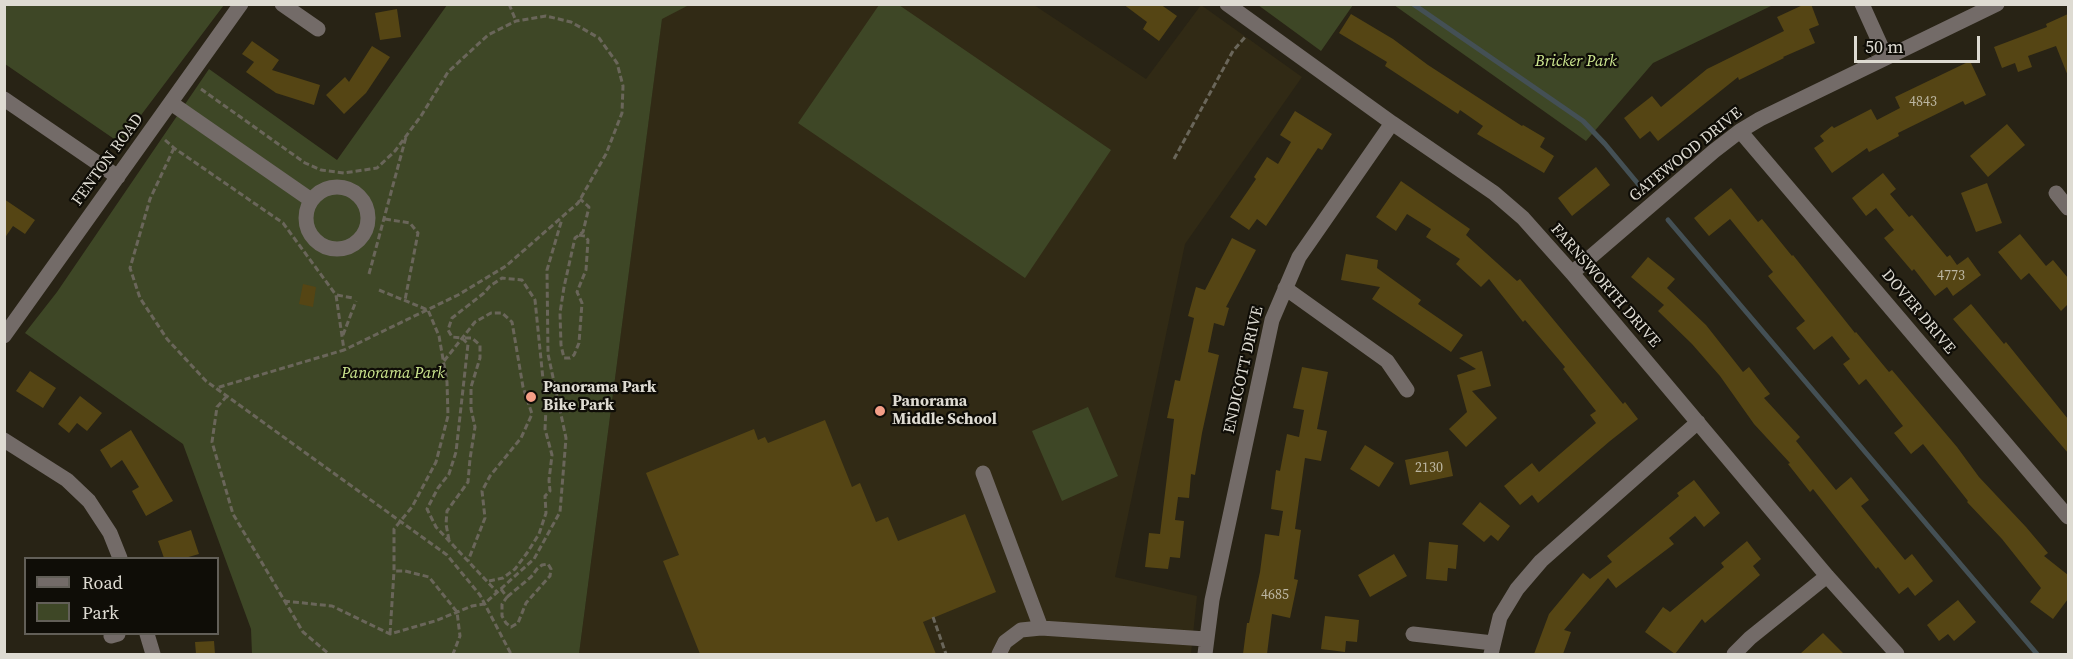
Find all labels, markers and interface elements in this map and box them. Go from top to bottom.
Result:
scale bar [1857,24,1983,62]
text: 50 m [1865,34,1903,59]
park label: Bricker Park [1535,52,1617,72]
house number: 4843 [1909,94,1937,110]
street label: GATEWOOD DRIVE [1626,104,1746,206]
street label: FENTON ROAD [68,110,148,210]
street label: FARNSWORTH DRIVE [1546,220,1664,352]
street label: DOVER DRIVE [1877,266,1959,358]
house number: 4773 [1937,268,1965,284]
street label: ENDICOTT DRIVE [1220,305,1268,435]
park label: Panorama Park [341,364,445,384]
place label: Panorama Park Bike Park [543,378,656,416]
marker: Panorama Park Bike Park [524,390,538,404]
place label: Panorama Middle School [892,392,997,430]
marker: Panorama Middle School [873,404,887,418]
house number: 2130 [1415,460,1443,476]
legend [24,557,219,635]
text: Road [82,570,123,595]
house number: 4685 [1261,587,1289,603]
text: Park [82,600,119,625]

